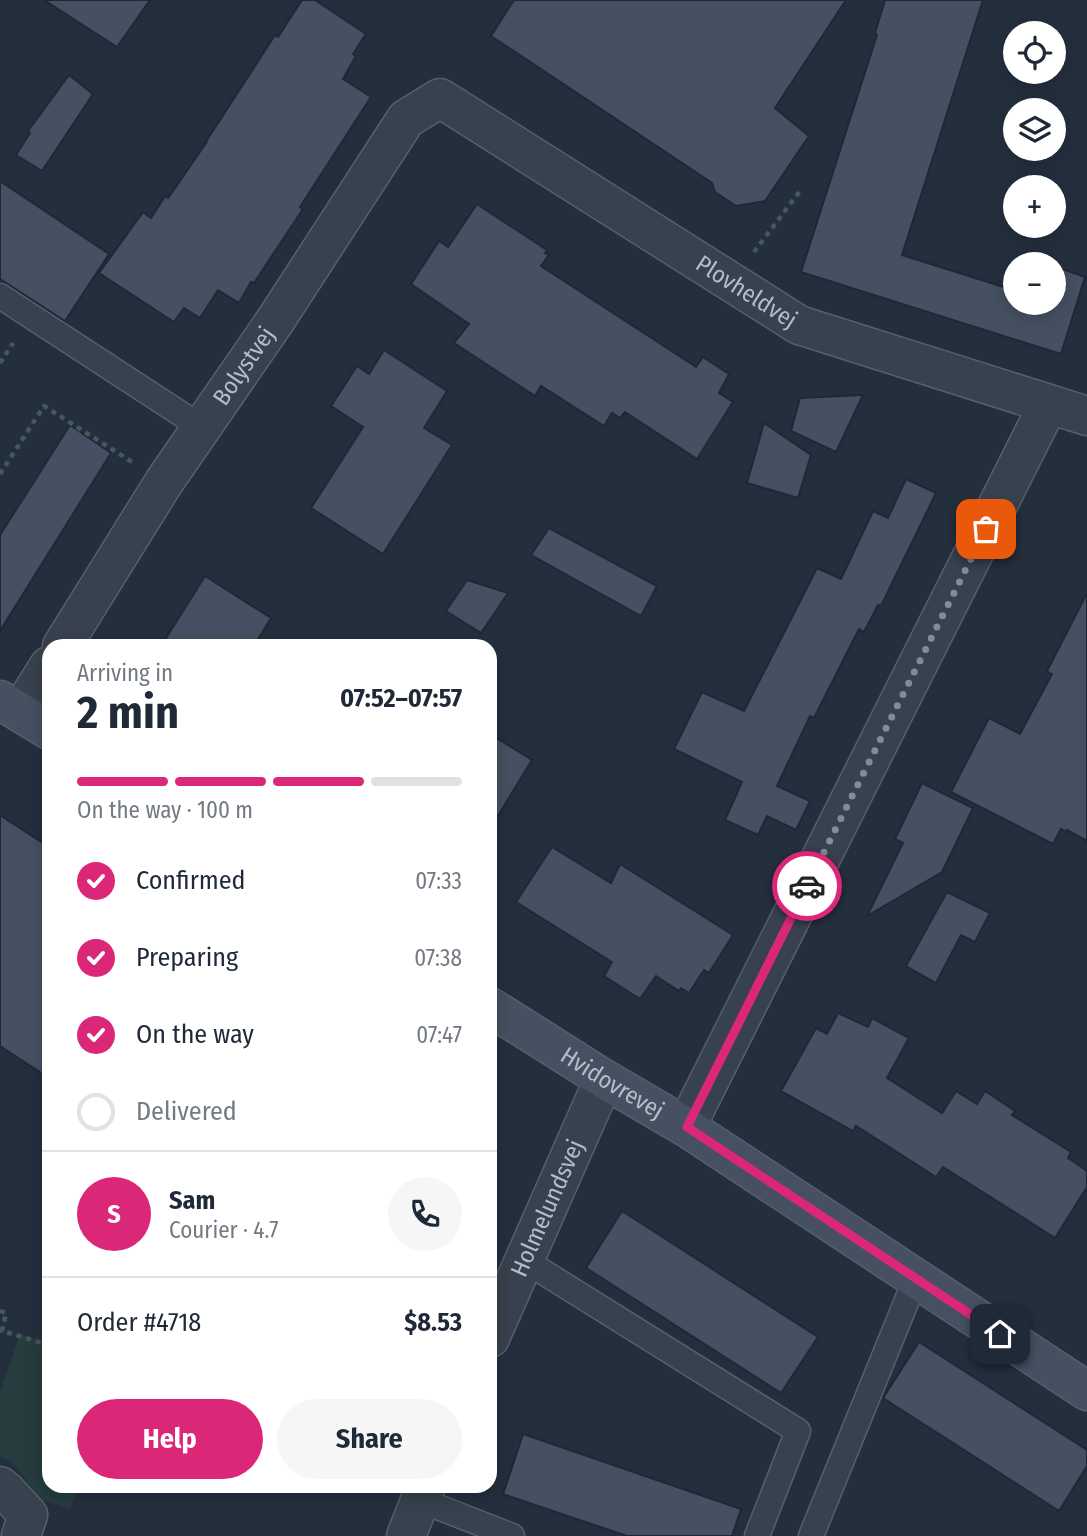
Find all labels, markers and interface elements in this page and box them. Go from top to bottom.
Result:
map controls [1003,21,1066,315]
button: locate [1003,21,1066,84]
button: layers [1003,98,1066,161]
button: + [1003,175,1066,238]
street label: Plovheldvej [691,250,802,334]
button: − [1003,252,1066,315]
street label: Bolystvej [207,321,281,411]
pin [956,499,1016,559]
icon: bag [967,510,1005,548]
text: Arriving in [77,659,173,687]
text: 07:52–07:57 [340,683,462,714]
text: 2 min [77,685,179,740]
text: On the way · 100 m [77,796,253,824]
courier [772,851,842,921]
icon: check [77,862,115,900]
text: Confirmed [136,865,246,896]
text: 07:33 [415,867,462,895]
icon: car [788,867,826,905]
icon: check [77,939,115,977]
text: Preparing [136,942,238,973]
text: 07:38 [414,944,462,972]
icon: check [77,1016,115,1054]
text: On the way [136,1019,254,1050]
text: 07:47 [416,1021,462,1049]
street label: Hvidovrevej [555,1041,669,1125]
text: Delivered [136,1096,237,1127]
street label: Holmelundsvej [505,1135,590,1281]
button: phone [388,1177,462,1251]
text: Sam [169,1185,215,1216]
text: S [107,1199,121,1230]
text: Courier · 4.7 [169,1216,279,1244]
pin [970,1304,1030,1364]
text: Order #4718 [77,1307,201,1338]
text: $8.53 [404,1307,462,1338]
icon: home [981,1315,1019,1353]
button: Help [77,1399,263,1479]
button: Share [277,1399,462,1479]

